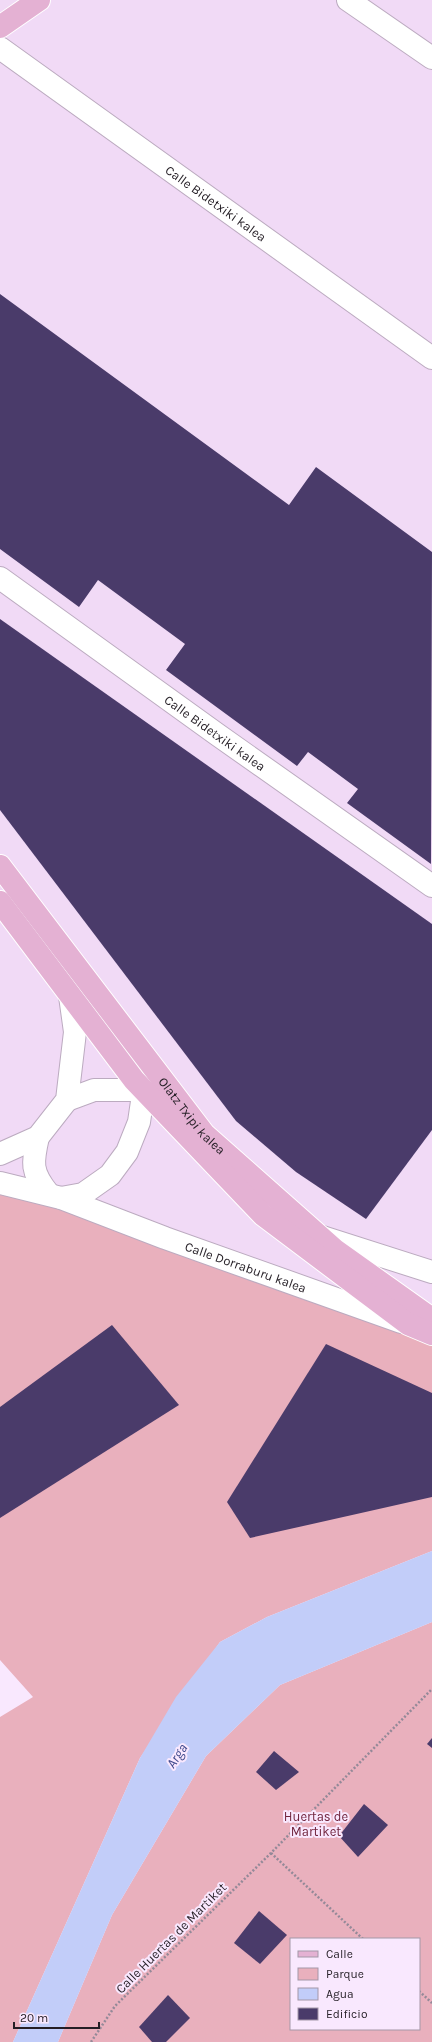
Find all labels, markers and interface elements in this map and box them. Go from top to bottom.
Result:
street label: Calle Bidetxiki kalea [163,162,269,244]
street label: Calle Bidetxiki kalea [162,692,268,774]
street label: Olatz Txipi kalea [156,1074,229,1157]
street label: Calle Dorraburu kalea [183,1238,308,1295]
water label: Arga [163,1740,191,1772]
park label: Huertas de Martiket [284,1809,348,1839]
street label: Calle Huertas de Martiket [113,1880,229,1996]
legend [290,1938,420,2030]
text: Calle [326,1947,353,1961]
text: Parque [326,1967,364,1981]
text: Agua [326,1987,354,2001]
scale bar [14,2004,99,2030]
text: Edificio [326,2007,367,2021]
text: 20 m [20,2011,48,2025]

